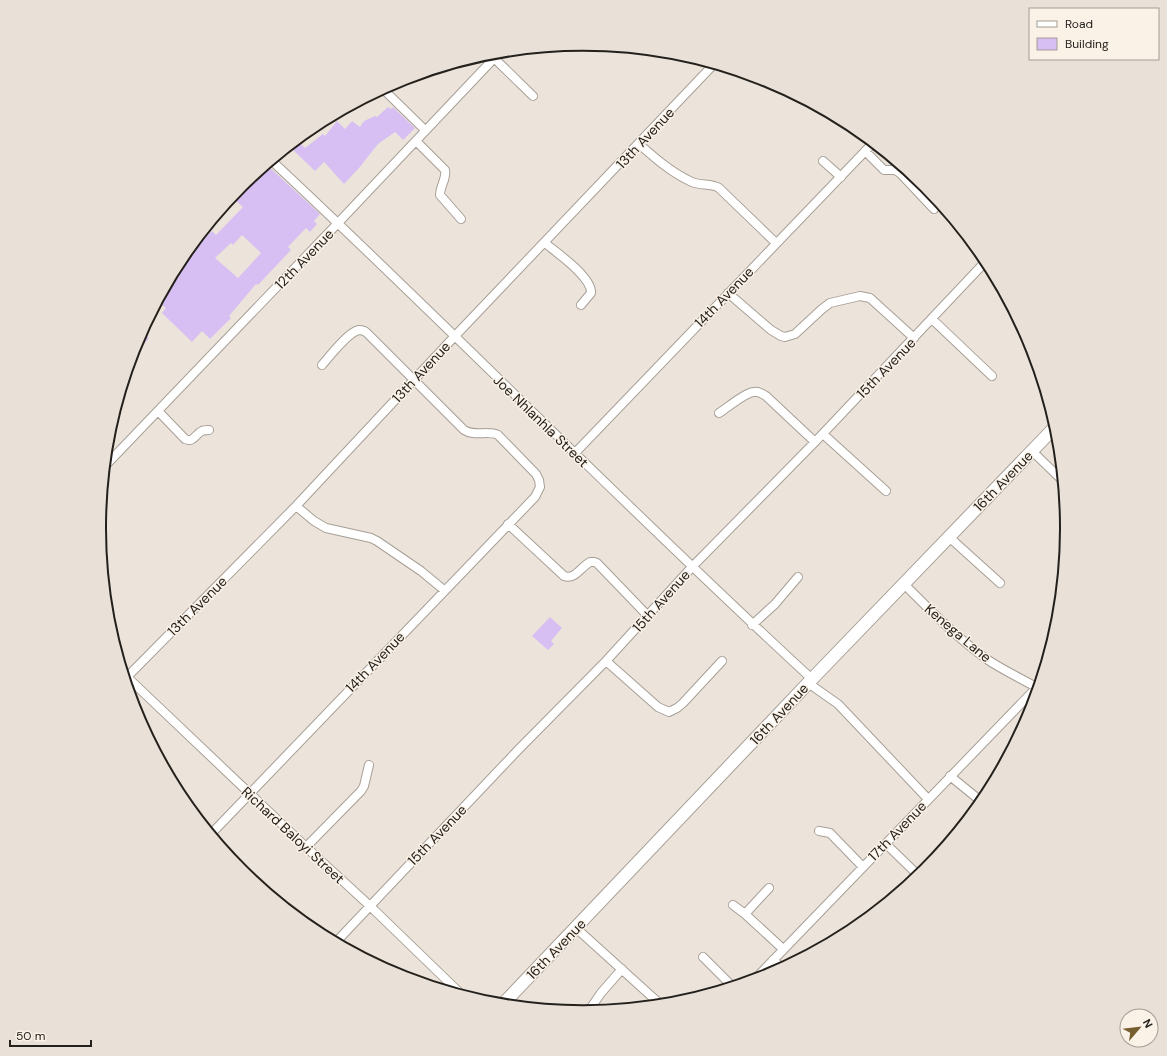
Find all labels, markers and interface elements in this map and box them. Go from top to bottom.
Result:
legend [1029,8,1159,60]
text: Road [1065,16,1093,32]
text: Building [1065,36,1109,52]
street label: 13th Avenue [612,103,678,172]
street label: 12th Avenue [271,225,337,293]
street label: 14th Avenue [691,263,757,331]
street label: 15th Avenue [853,334,920,402]
street label: 13th Avenue [388,337,454,406]
street label: Joe Nhlanhla Street [490,371,592,471]
street label: 16th Avenue [969,447,1037,515]
street label: 15th Avenue [628,566,694,636]
street label: 13th Avenue [163,572,231,640]
street label: Kenega Lane [921,600,995,666]
street label: 14th Avenue [342,628,408,696]
street label: 16th Avenue [746,679,812,749]
street label: Richard Baloyi Street [238,783,348,887]
street label: 17th Avenue [864,797,930,865]
street label: 15th Avenue [404,801,471,869]
street label: 16th Avenue [522,915,590,983]
north arrow [1119,1008,1159,1048]
text: N [1140,1016,1156,1030]
scale bar [10,1022,91,1048]
text: 50 m [16,1028,45,1044]

